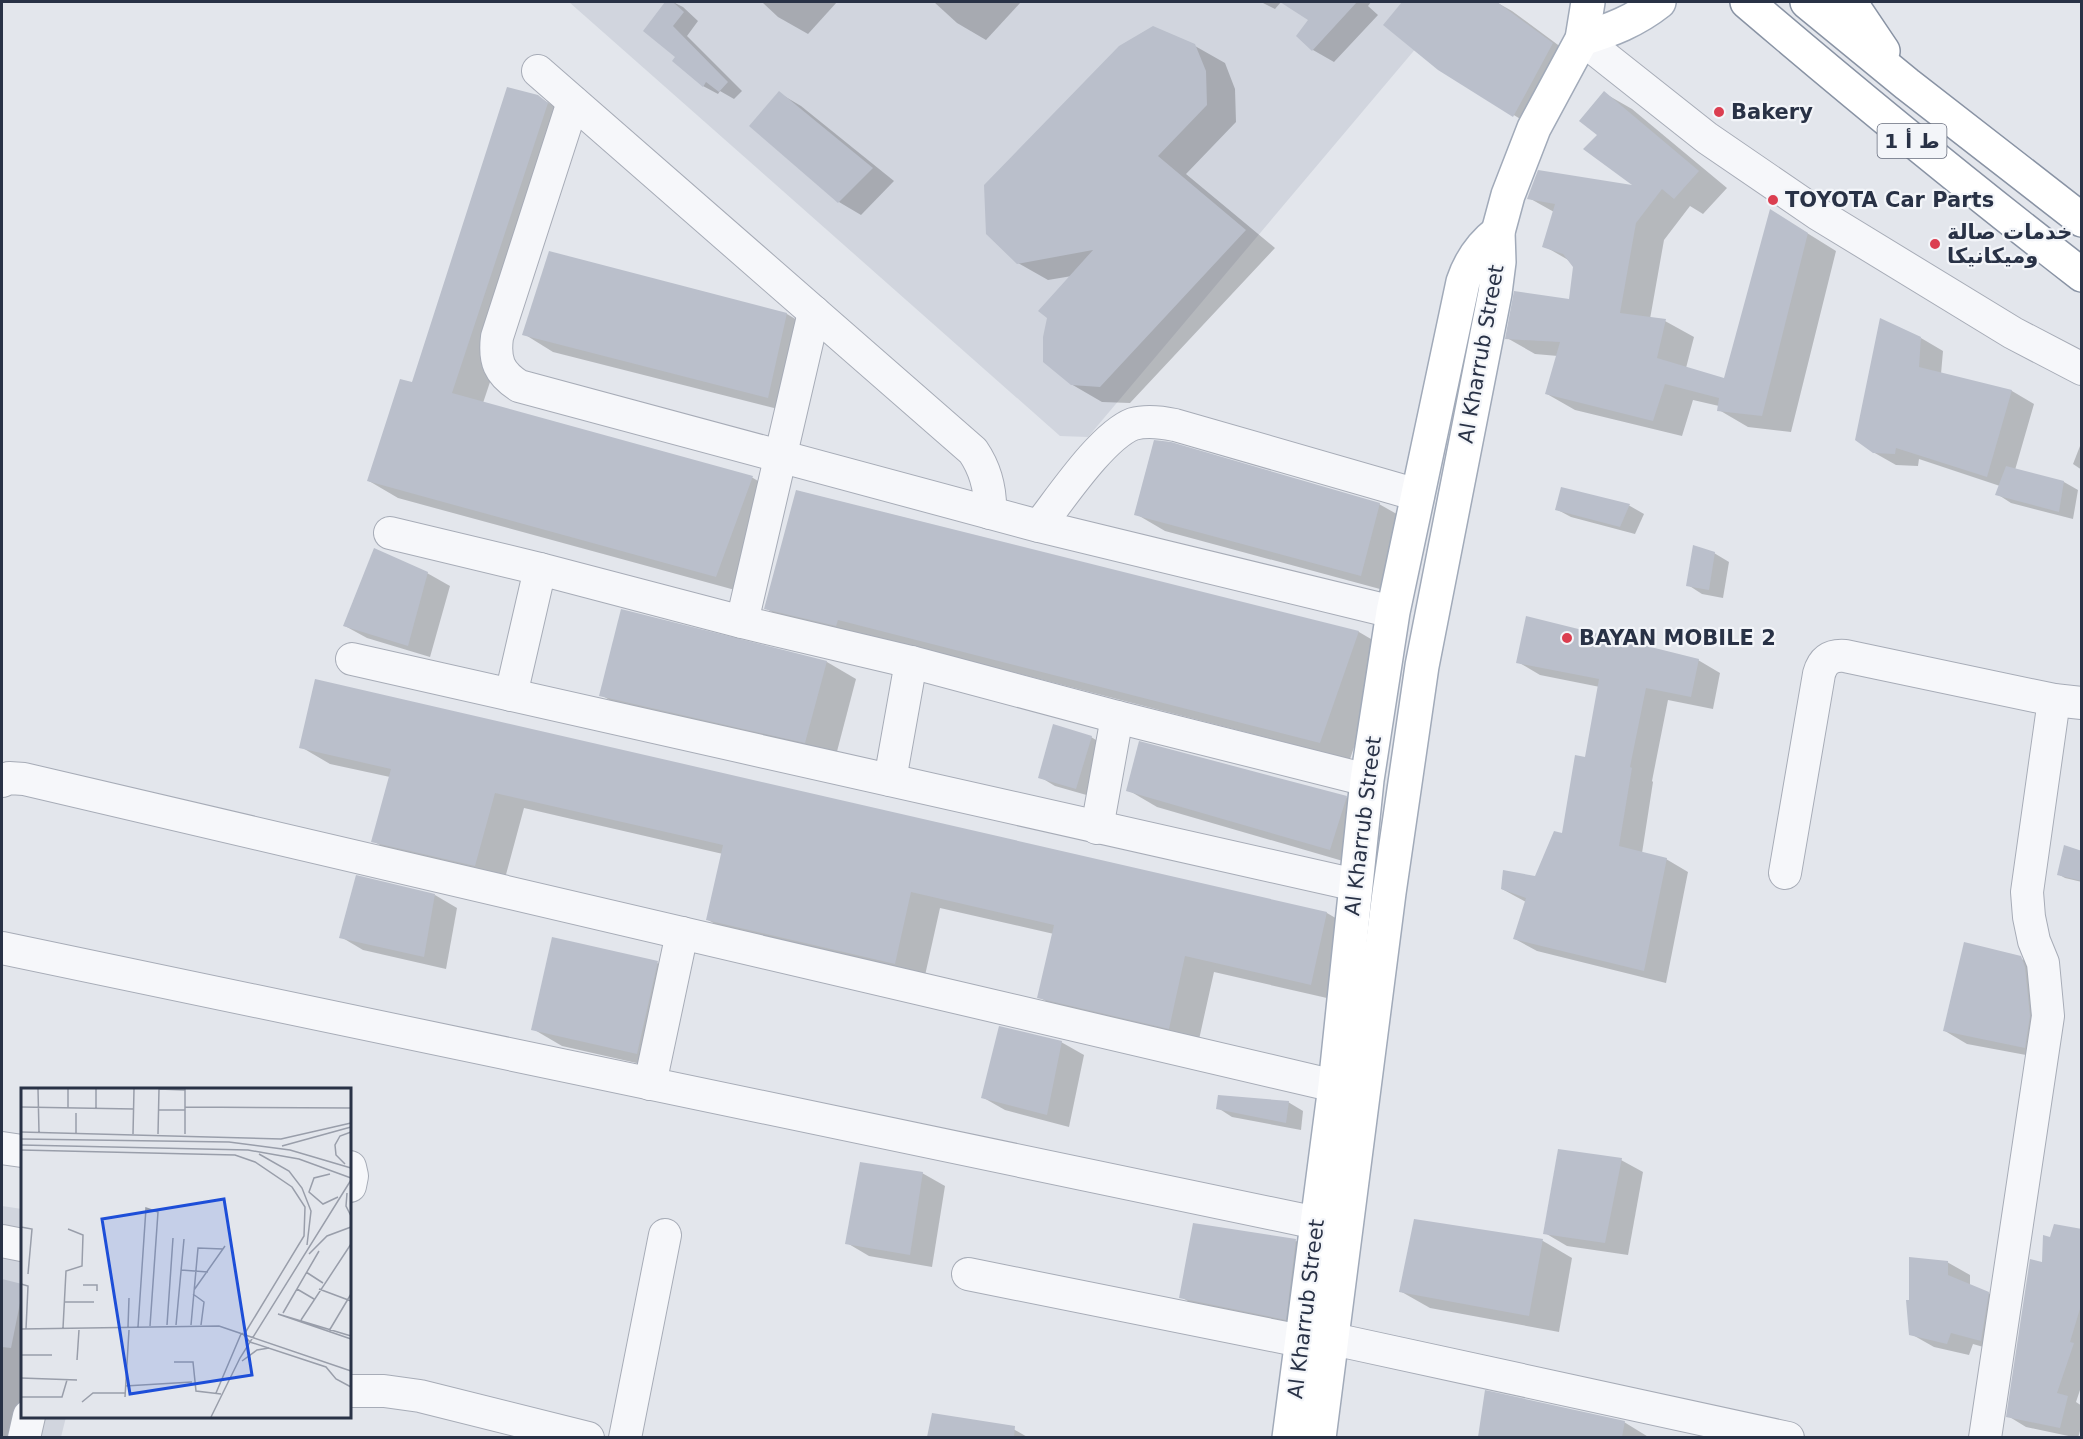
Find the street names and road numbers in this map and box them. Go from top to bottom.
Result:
road number: ط أ 1 [1878,124,1946,158]
street label: Al Kharrub Street [1453,263,1509,445]
street label: Al Kharrub Street [1340,735,1386,917]
street label: Al Kharrub Street [1283,1218,1329,1400]

